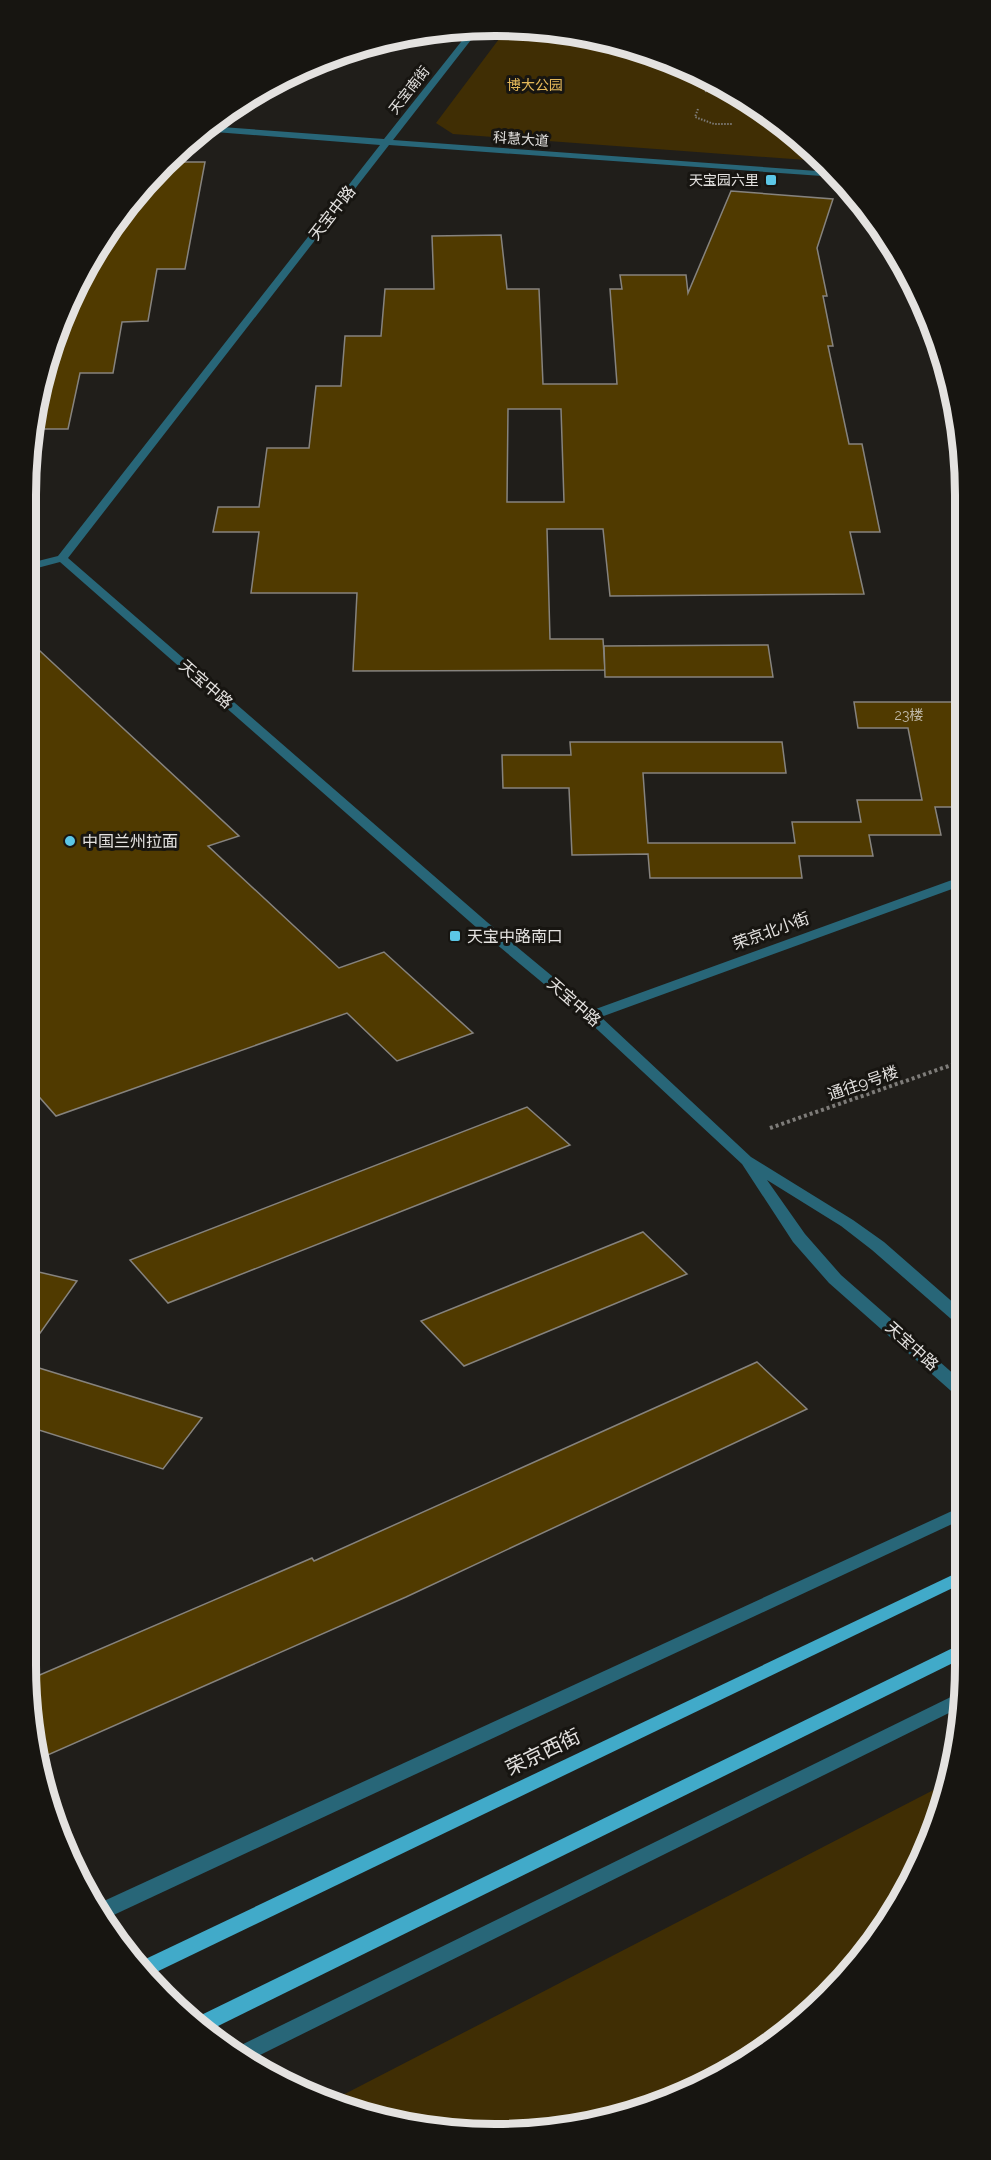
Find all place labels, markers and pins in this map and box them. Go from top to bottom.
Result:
place label: 天宝园六里 [689,172,759,188]
marker: 天宝园六里 [764,173,778,187]
place label: 中国兰州拉面 [82,832,178,851]
marker: 中国兰州拉面 [63,834,77,848]
place label: 天宝中路南口 [467,927,563,946]
marker: 天宝中路南口 [448,929,462,943]

